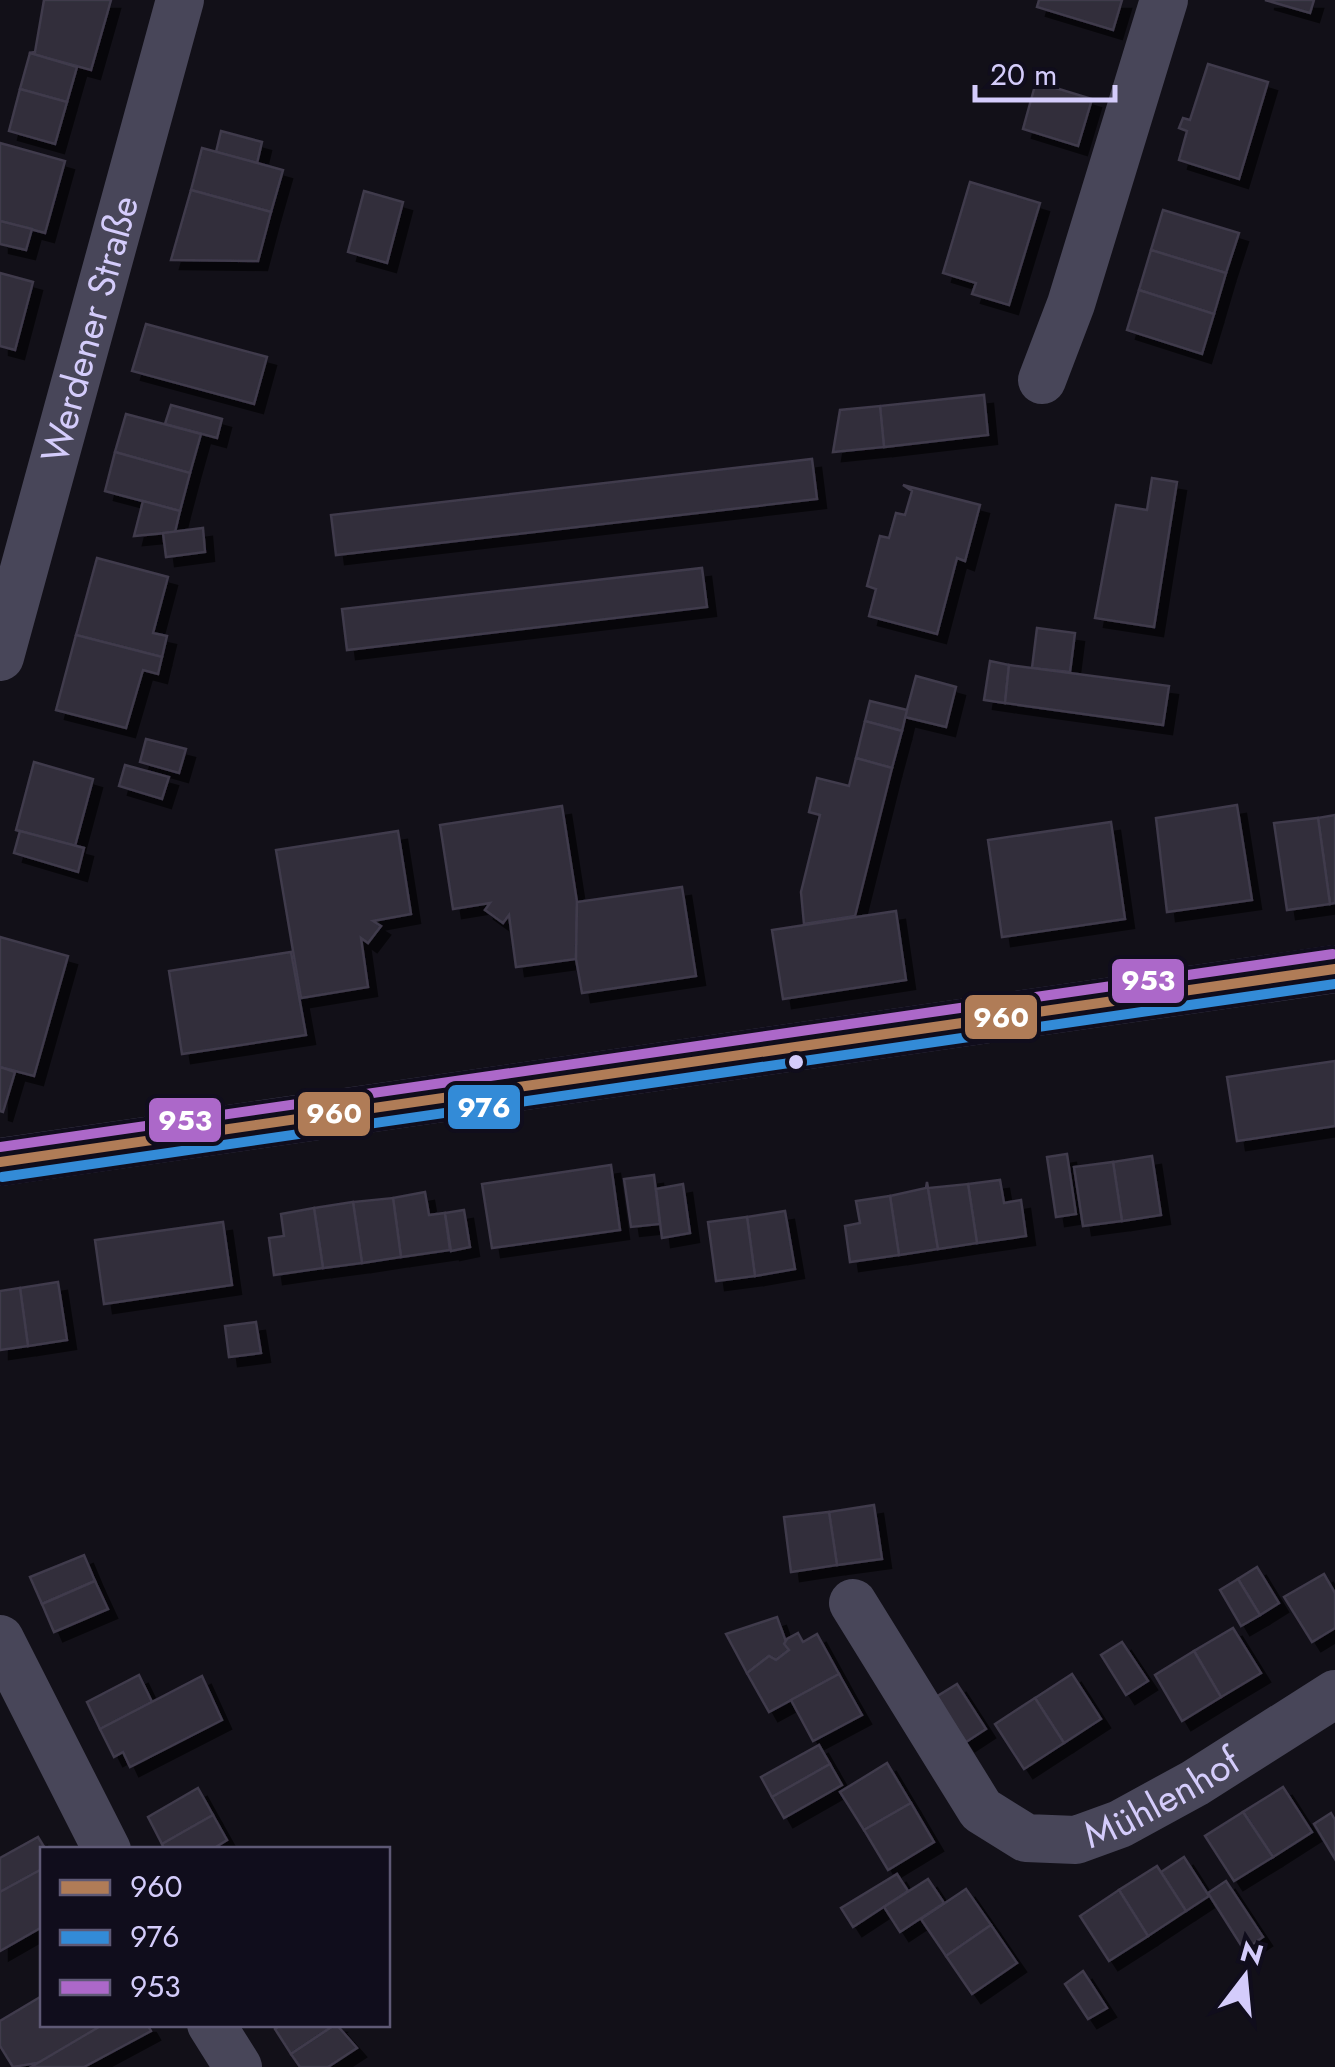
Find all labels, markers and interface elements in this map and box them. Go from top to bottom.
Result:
scale bar [975,40,1115,102]
text: 20 m [990,53,1057,96]
street label: Werdener Straße [27,189,152,469]
line badge: 953 [1110,957,1186,1005]
text: 953 [1121,960,1175,1001]
line badge: 960 [963,993,1039,1041]
text: 960 [973,997,1029,1038]
unlabelled marker [786,1052,806,1072]
line badge: 976 [446,1083,522,1131]
text: 976 [457,1087,511,1128]
line badge: 960 [296,1090,372,1138]
text: 960 [306,1093,362,1134]
line badge: 953 [147,1096,223,1144]
text: 953 [158,1100,212,1141]
street label: Mühlenhof [1076,1733,1251,1862]
legend [40,1847,390,2027]
text: 960 [130,1865,183,1908]
text: 976 [130,1915,179,1958]
north arrow [1195,1927,1295,2027]
text: N [1235,1931,1268,1976]
text: 953 [130,1965,181,2008]

